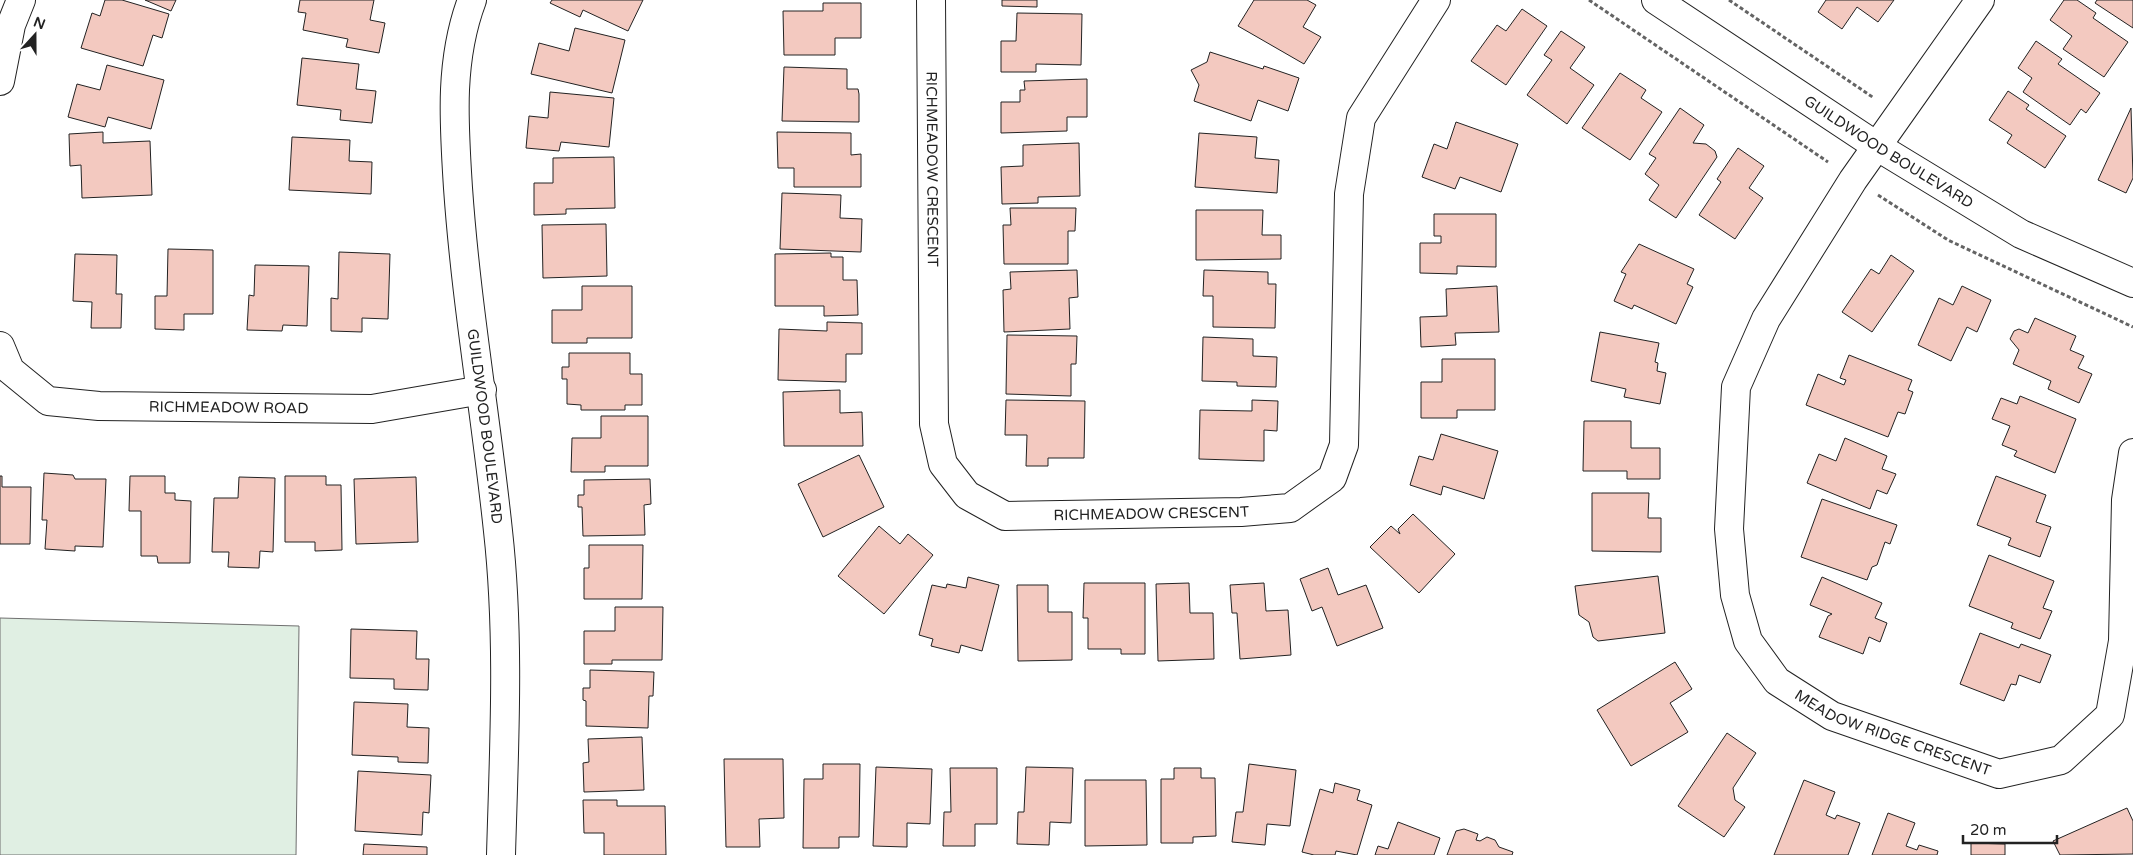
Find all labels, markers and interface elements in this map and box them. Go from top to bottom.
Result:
north arrow [10,10,60,60]
text: N [31,13,48,33]
street label: RICHMEADOW CRESCENT [923,71,942,267]
street label: GUILDWOOD BOULEVARD [1801,92,1977,212]
street label: GUILDWOOD BOULEVARD [464,328,506,525]
street label: RICHMEADOW ROAD [149,398,309,417]
street label: RICHMEADOW CRESCENT [1053,502,1250,524]
street label: MEADOW RIDGE CRESCENT [1791,686,1993,779]
scale bar [1963,812,2057,844]
text: 20 m [1970,821,2007,839]

